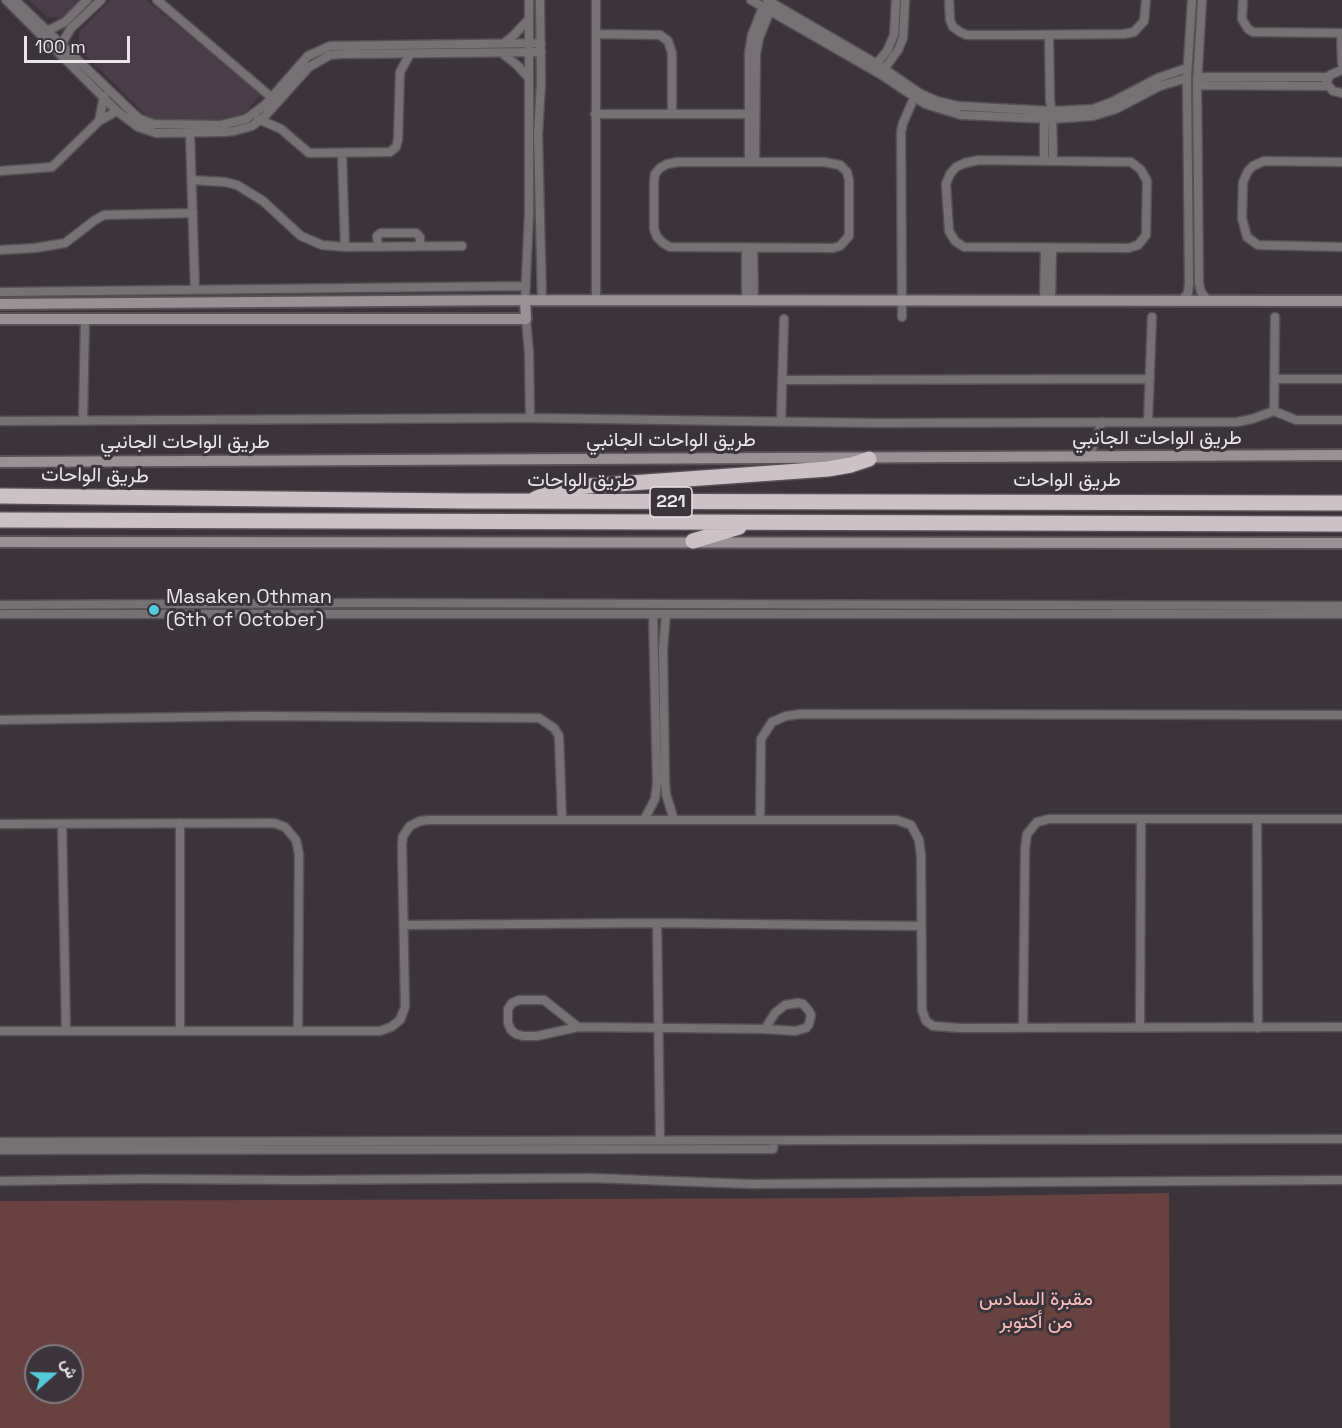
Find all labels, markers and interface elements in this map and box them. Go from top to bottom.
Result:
scale bar [27,24,134,62]
text: 100 m [35,35,86,58]
street label: طريق الواحات الجانبي [1072,427,1242,451]
street label: طريق الواحات الجانبي [586,429,756,453]
street label: طريق الواحات الجانبي [100,431,270,455]
street label: طريق الواحات [41,463,149,489]
street label: طريق الواحات [527,469,635,493]
street label: طريق الواحات [1013,469,1121,493]
road number: 221 [650,487,692,517]
place label: Masaken Othman (6th of October) [166,586,332,633]
marker: Masaken Othman (6th of October) [147,603,161,617]
park label: مقبرة السادس من أكتوبر [979,1288,1093,1335]
north arrow [24,1344,84,1404]
text: ش [56,1356,83,1381]

